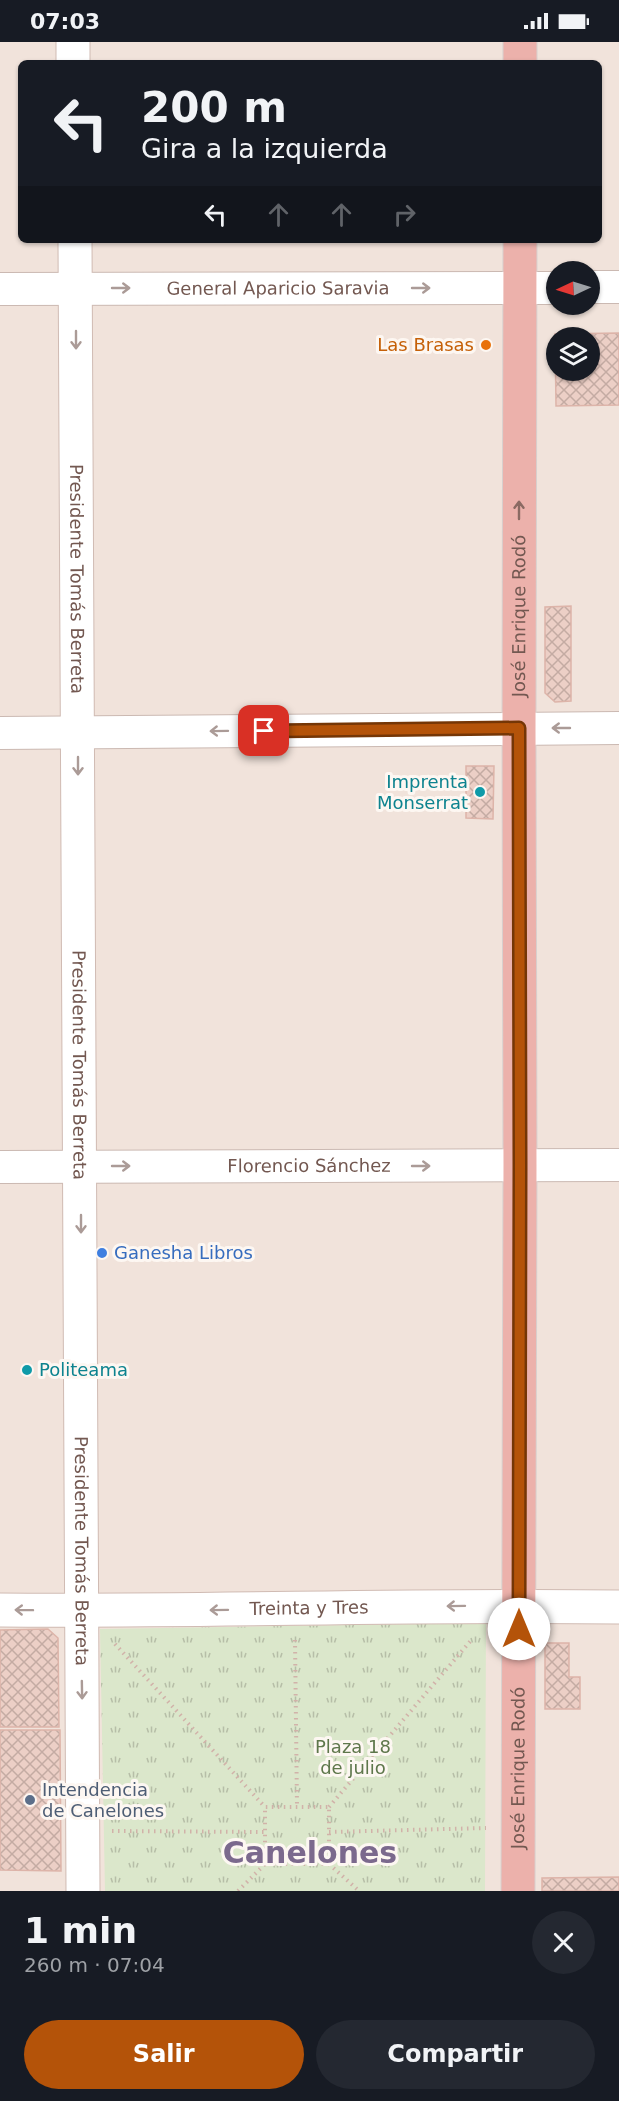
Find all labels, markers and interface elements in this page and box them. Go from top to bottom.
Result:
text: 07:03 [30,9,100,34]
text: 200 m [141,83,287,132]
icon: left [42,84,120,162]
text: Gira a la izquierda [141,133,388,164]
icon: left [199,198,232,231]
icon: ahead [262,198,295,231]
icon: ahead [325,198,358,231]
icon: right [388,198,421,231]
north arrow [546,261,600,315]
map controls [546,261,600,381]
street label: General Aparicio Saravia [166,277,390,299]
one-way arrow [111,282,131,294]
one-way arrow [411,282,431,294]
button: layers [546,327,600,381]
one-way arrow [70,330,82,350]
place label: Las Brasas [377,334,474,355]
marker: Las Brasas [479,338,493,352]
street label: Presidente Tomás Berreta [66,464,88,694]
one-way arrow [514,500,525,520]
street label: José Enrique Rodó [508,535,529,698]
pin [238,705,289,756]
icon: arrive [247,714,280,747]
one-way arrow [551,722,571,734]
one-way arrow [209,725,229,737]
one-way arrow [72,756,84,776]
place label: Imprenta Monserrat [377,771,468,813]
marker: Imprenta Monserrat [473,785,487,799]
street label: Presidente Tomás Berreta [68,950,91,1180]
street label: Florencio Sánchez [227,1155,391,1176]
one-way arrow [111,1160,131,1172]
one-way arrow [411,1160,431,1172]
one-way arrow [75,1214,87,1234]
place label: Ganesha Libros [114,1242,253,1263]
marker: Ganesha Libros [95,1246,109,1260]
place label: Politeama [39,1359,128,1380]
marker: Politeama [20,1363,34,1377]
street label: Presidente Tomás Berreta [71,1436,93,1666]
street label: Treinta y Tres [248,1596,369,1619]
position arrow [487,1597,551,1661]
one-way arrow [446,1600,466,1612]
one-way arrow [209,1604,229,1616]
one-way arrow [14,1605,34,1616]
one-way arrow [76,1680,88,1700]
street label: José Enrique Rodó [507,1687,529,1850]
park label: Plaza 18 de julio [315,1736,391,1778]
place label: Intendencia de Canelones [42,1779,164,1821]
marker: Intendencia de Canelones [23,1793,37,1807]
district label: Canelones [223,1835,397,1870]
text: 1 min [24,1910,137,1951]
button: close [532,1911,595,1974]
text: 260 m · 07:04 [24,1953,165,1977]
button: Salir [24,2020,304,2089]
button: Compartir [316,2020,595,2089]

